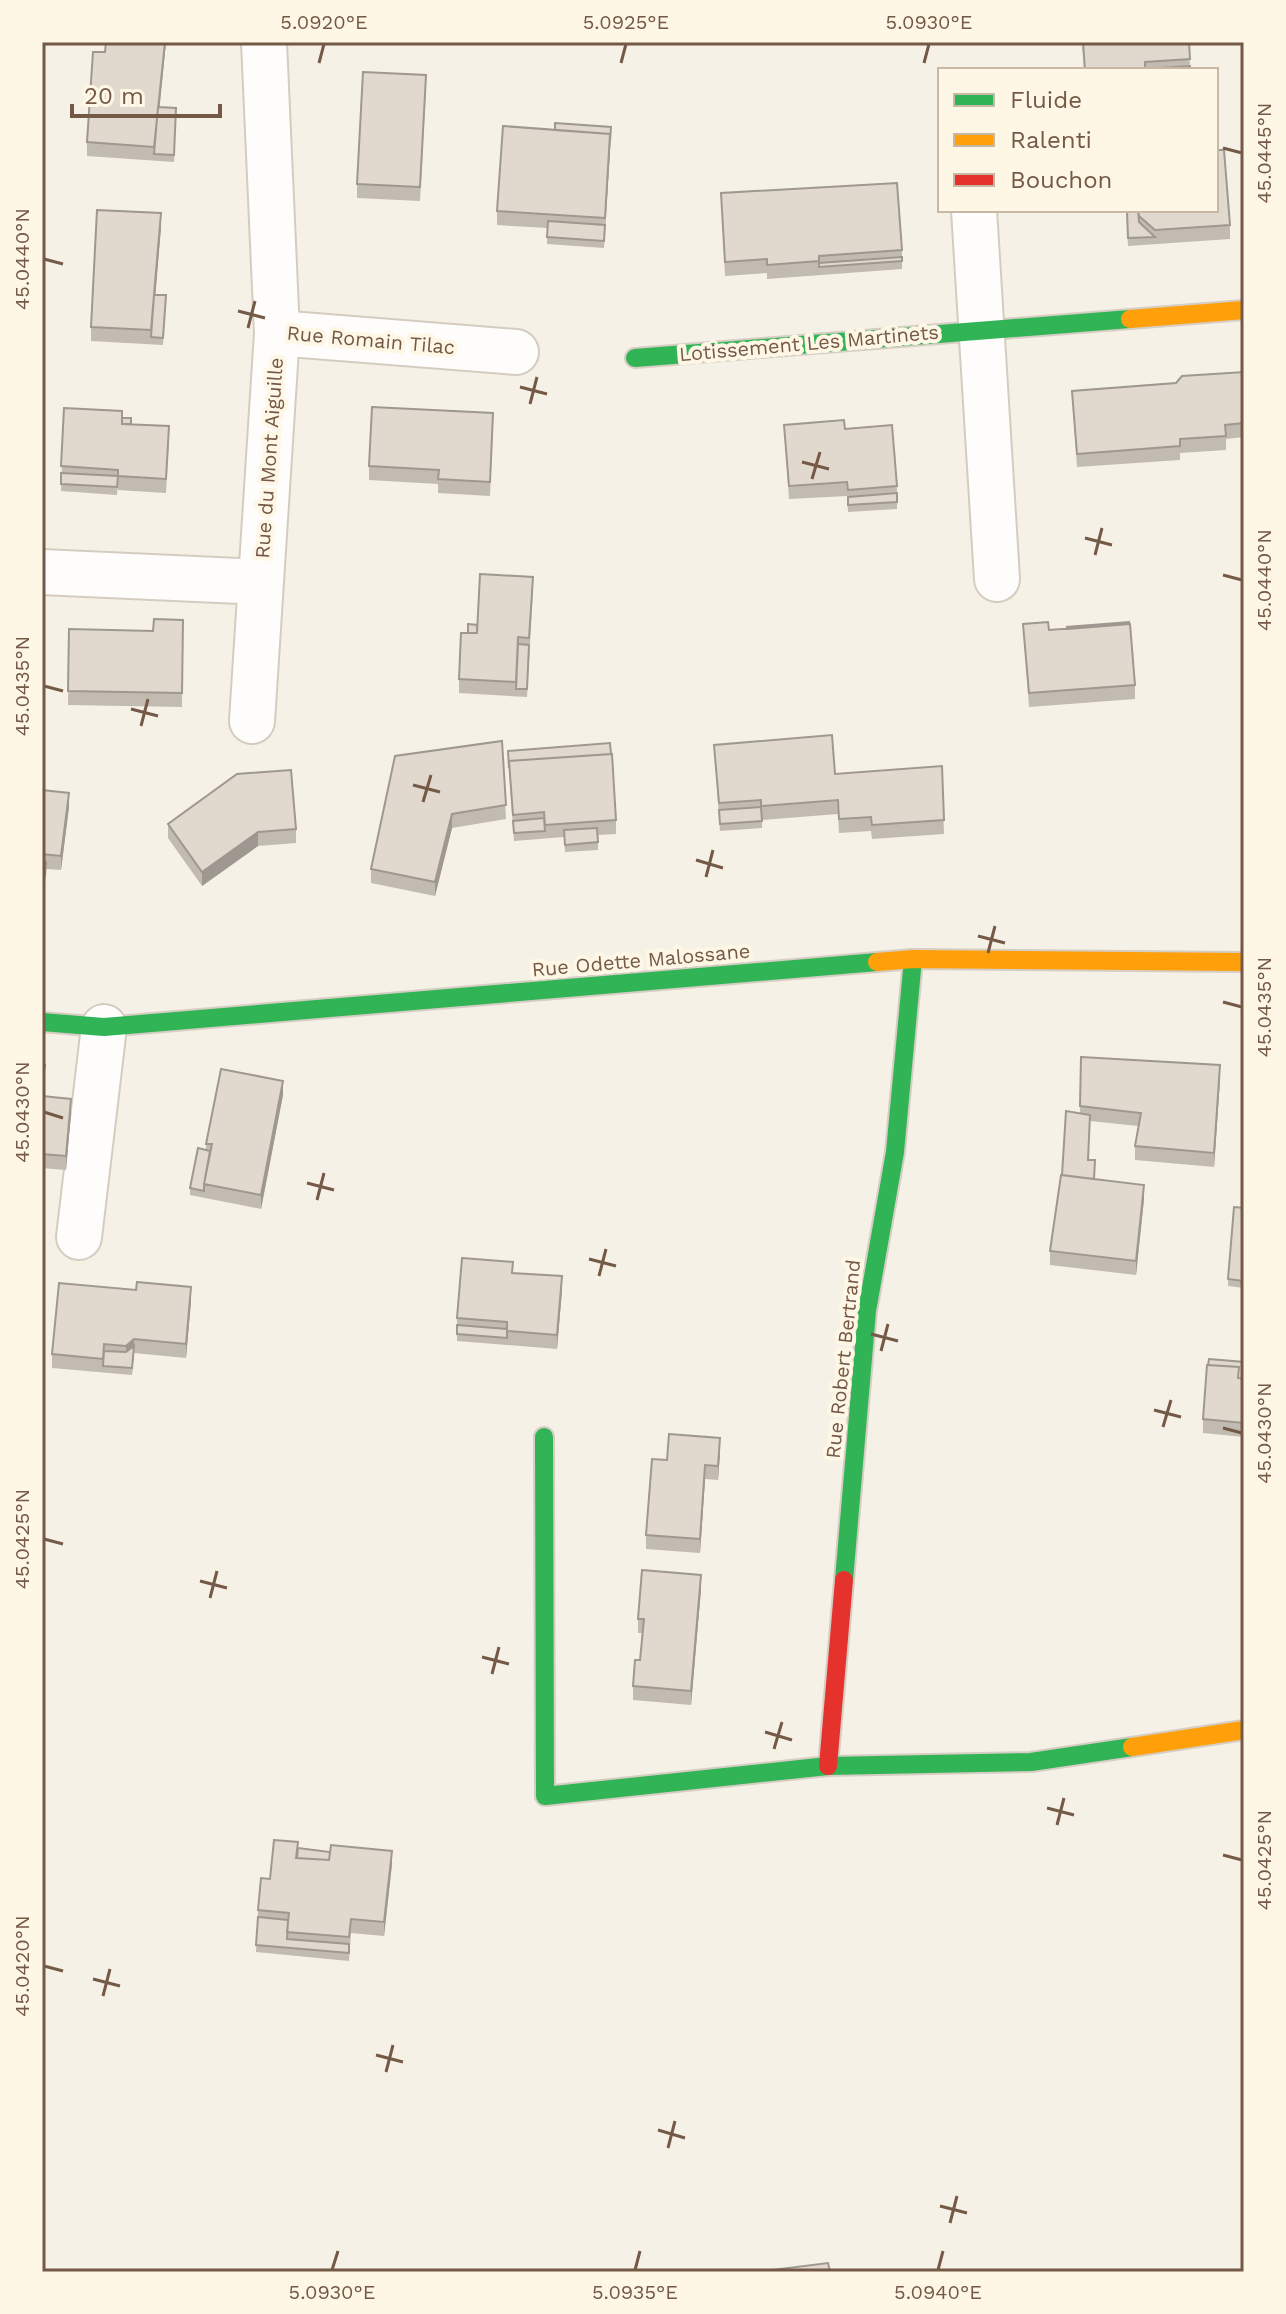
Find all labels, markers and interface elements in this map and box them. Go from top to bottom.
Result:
text: 5.0920°E [280,10,368,34]
text: 5.0925°E [583,10,669,34]
text: 5.0930°E [886,10,972,34]
scale bar [72,68,220,118]
legend [938,68,1218,212]
text: 20 m [84,82,144,110]
text: Fluide [1010,86,1082,114]
text: 45.0445°N [1252,102,1276,204]
text: Ralenti [1010,126,1092,154]
text: Bouchon [1010,166,1112,194]
text: 45.0440°N [10,208,34,310]
street label: Lotissement Les Martinets [678,320,940,366]
street label: Rue Romain Tilac [286,321,456,359]
street label: Rue du Mont Aiguille [250,357,288,559]
text: 45.0440°N [1252,529,1276,631]
text: 45.0435°N [10,636,34,736]
street label: Rue Odette Malossane [531,938,751,982]
text: 45.0435°N [1252,957,1276,1057]
text: 45.0430°N [10,1061,34,1163]
street label: Rue Robert Bertrand [821,1258,865,1460]
text: 45.0430°N [1252,1382,1276,1484]
text: 45.0425°N [10,1489,34,1589]
text: 45.0425°N [1252,1810,1276,1910]
text: 45.0420°N [10,1915,34,2017]
text: 5.0930°E [289,2280,375,2304]
text: 5.0935°E [592,2280,678,2304]
text: 5.0940°E [894,2280,982,2304]

